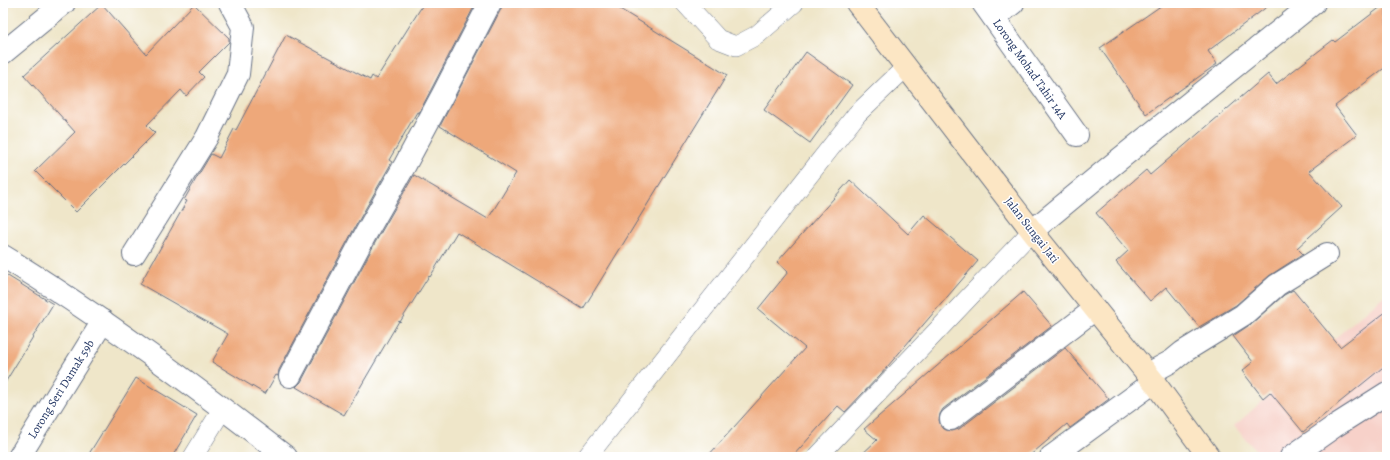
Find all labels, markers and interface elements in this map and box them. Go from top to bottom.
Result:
street label: Lorong Mohad Tahir 14A [989,16,1071,123]
street label: Jalan Sungai Jati [1001,194,1063,266]
street label: Lorong Seri Damak 59b [24,336,98,442]

